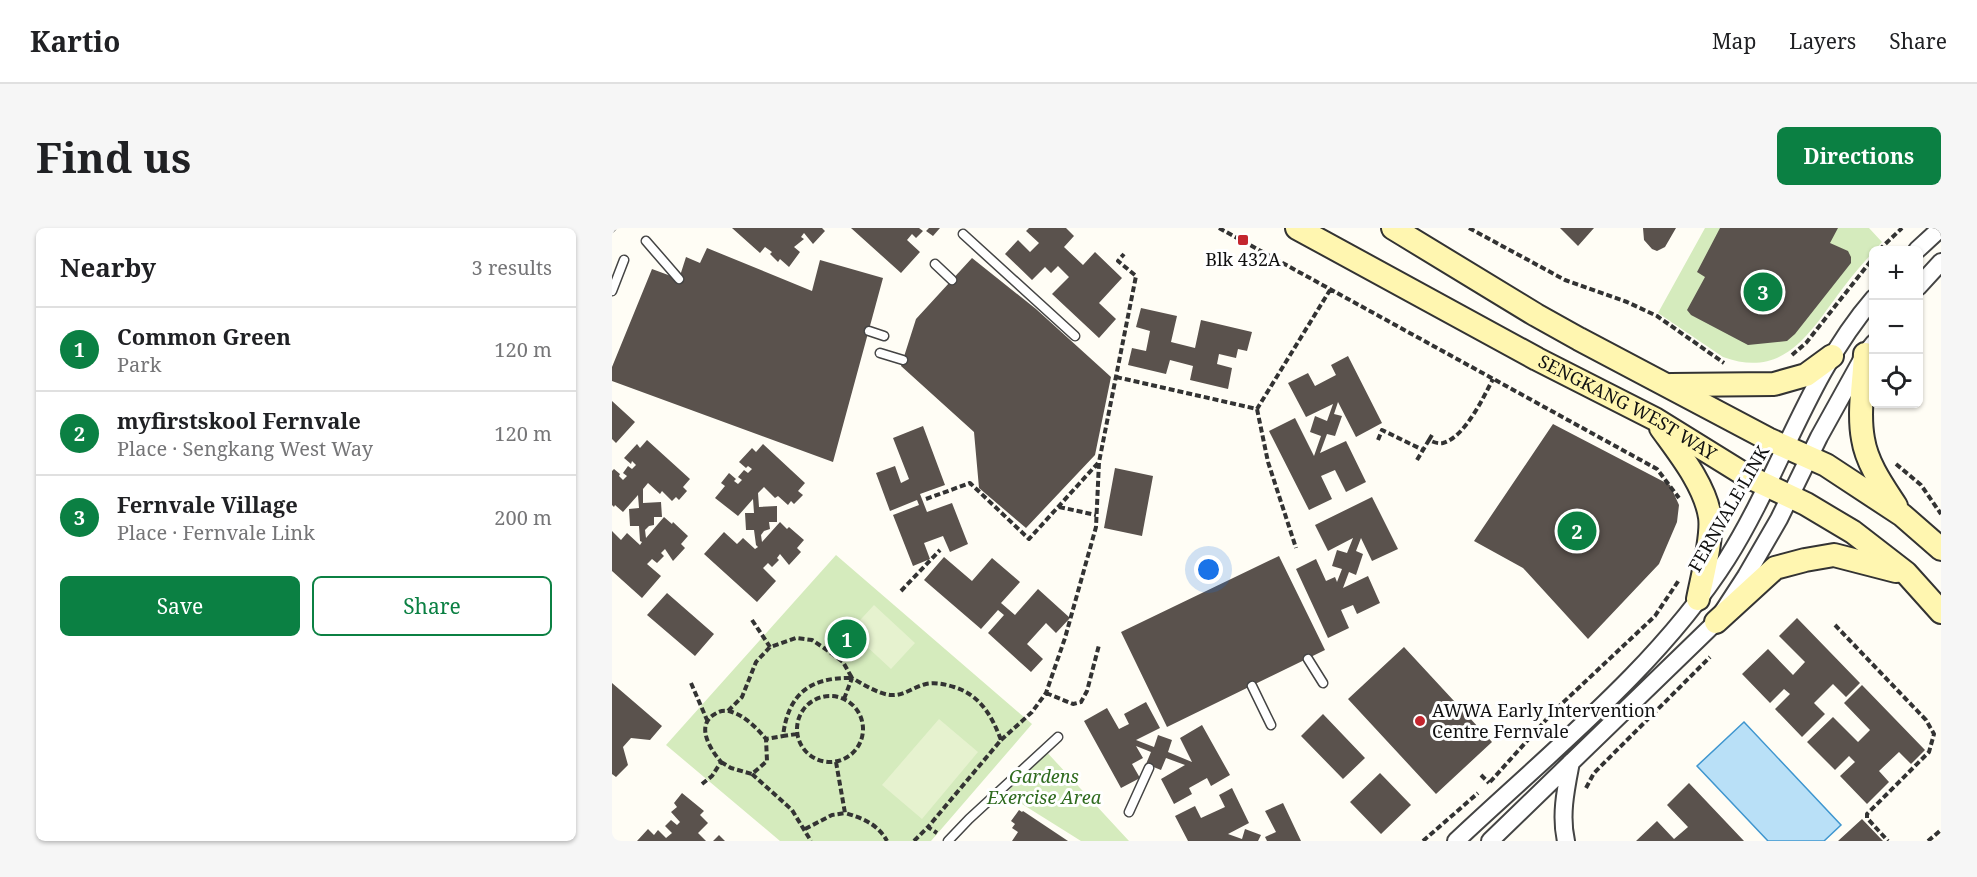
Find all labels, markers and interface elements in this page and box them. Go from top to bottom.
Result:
text: Kartio [30,22,120,60]
text: Map [1712,27,1756,55]
text: Layers [1789,27,1856,55]
text: Share [1889,27,1947,55]
button: Directions [1777,127,1941,185]
text: Find us [36,128,191,185]
marker: Blk 432A [1236,233,1250,247]
map controls [1869,246,1923,408]
button: + [1869,246,1923,300]
place label: Blk 432A [1205,247,1281,271]
text: Nearby [60,249,156,285]
text: 3 results [472,254,552,281]
pin: 3 [1744,270,1782,314]
button: − [1869,300,1923,354]
text: Common Green [117,321,291,351]
text: 1 [74,336,85,363]
text: 120 m [494,336,552,363]
street label: SENGKANG WEST WAY [1534,349,1722,466]
text: Park [117,351,161,378]
button: locate [1869,354,1923,408]
text: myfirstskool Fernvale [117,405,361,435]
text: 2 [74,420,85,447]
text: 120 m [494,420,552,447]
text: Place · Sengkang West Way [117,435,373,462]
street label: FERNVALE LINK [1682,441,1774,576]
text: Fernvale Village [117,489,298,519]
text: 3 [74,504,85,531]
text: 200 m [494,504,552,531]
pin: 2 [1558,508,1596,554]
text: Place · Fernvale Link [117,519,315,546]
your location [1194,555,1223,584]
button: Save [60,576,300,636]
button: Share [312,576,552,636]
pin: 1 [828,616,866,662]
place label: AWWA Early Intervention Centre Fernvale [1432,698,1656,743]
marker: AWWA Early Intervention Centre Fernvale [1413,714,1427,728]
park label: Gardens Exercise Area [986,764,1102,809]

